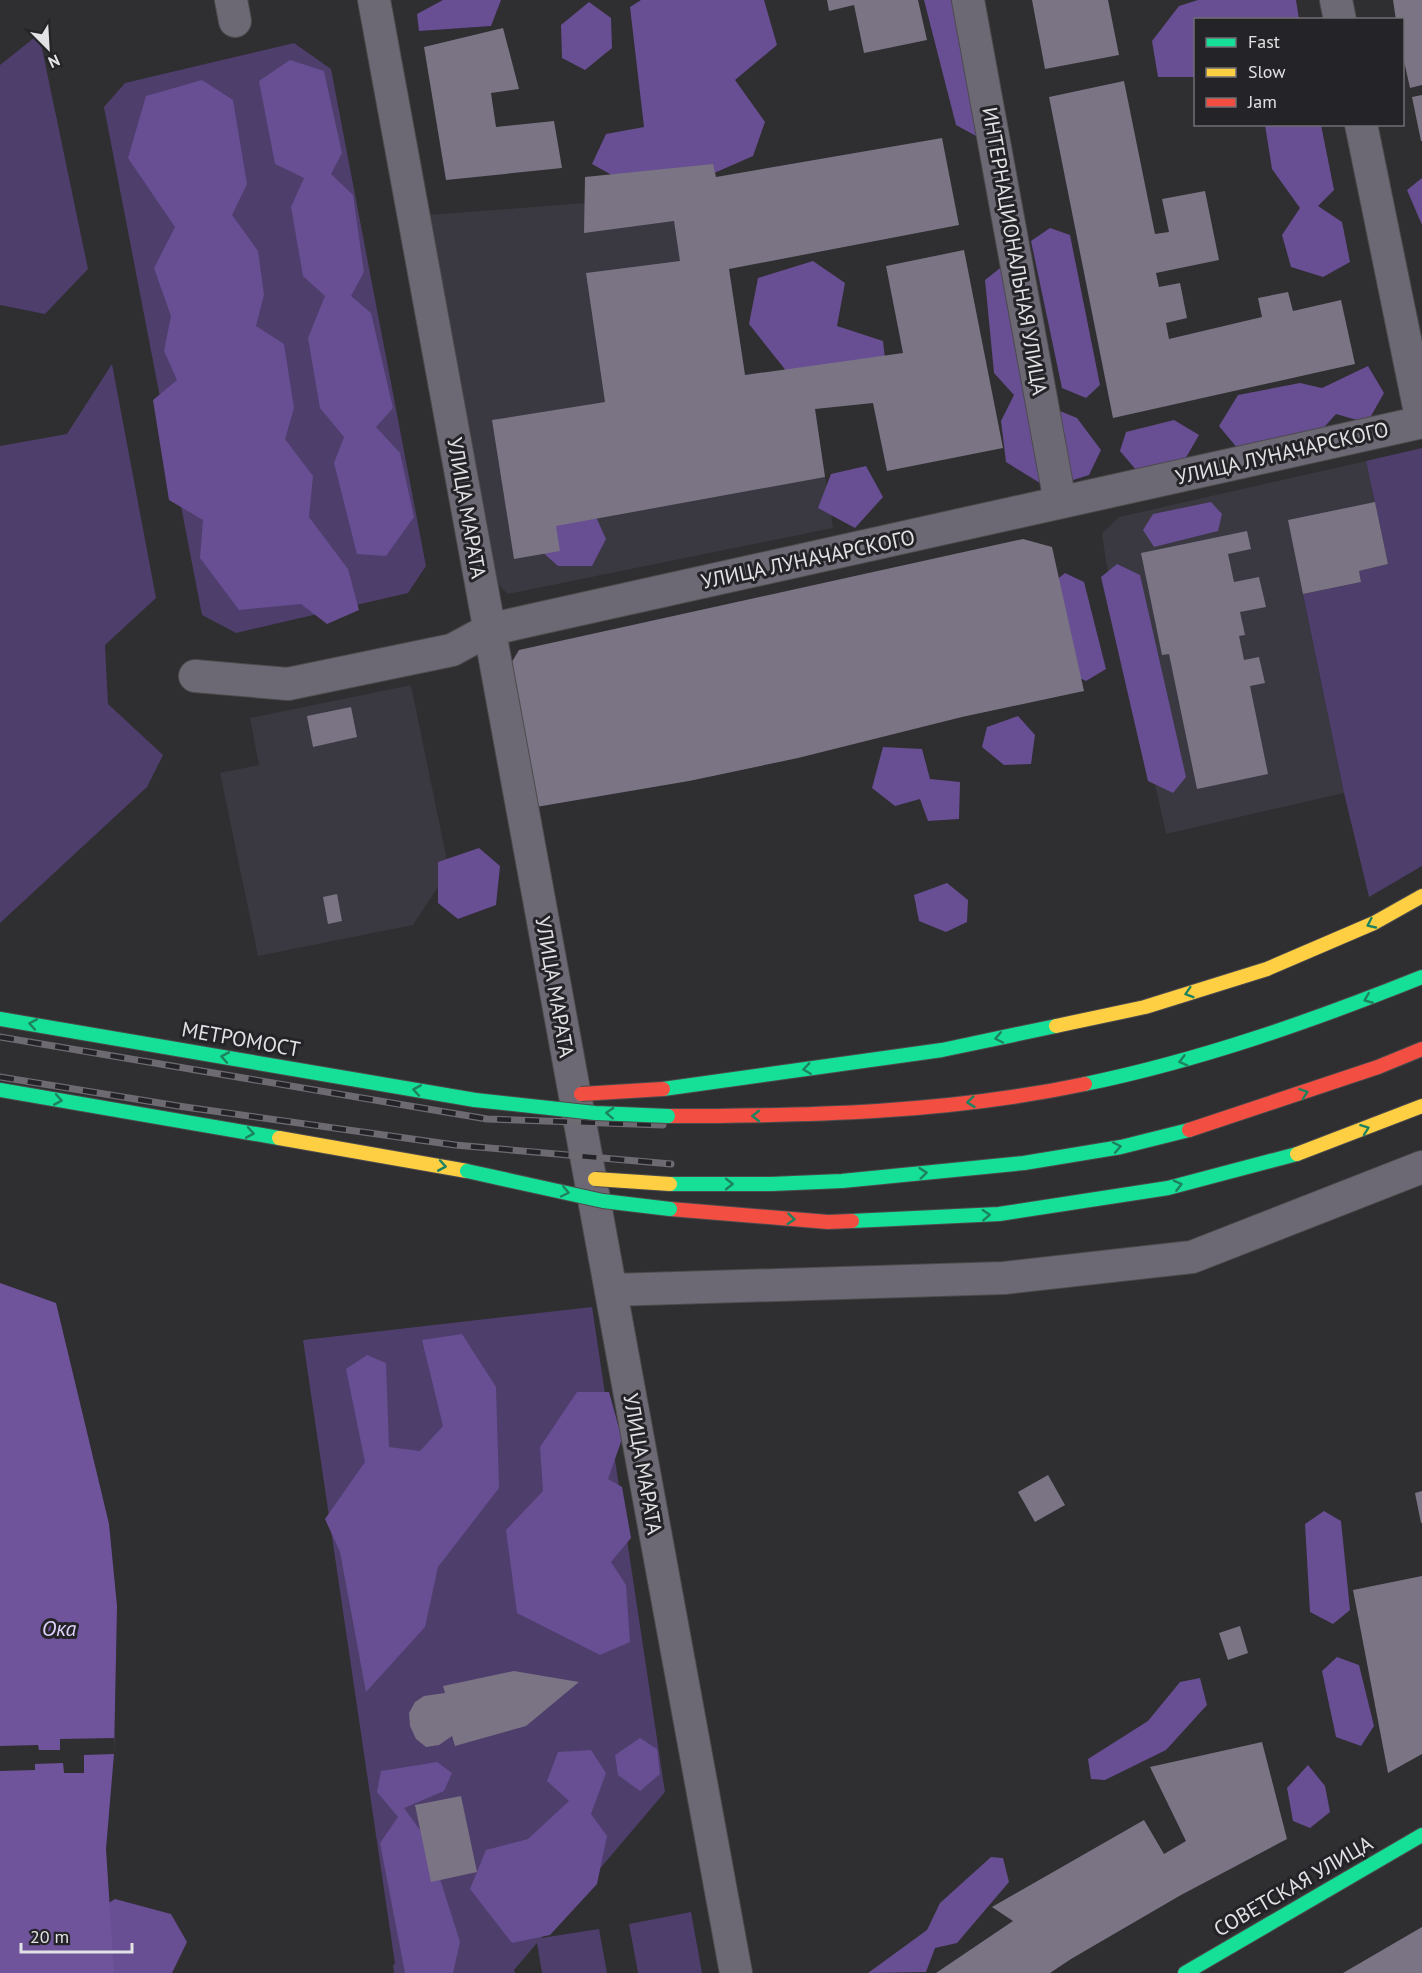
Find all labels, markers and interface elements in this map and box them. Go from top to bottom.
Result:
north arrow [18,18,78,78]
legend [1194,18,1404,126]
text: Fast [1248,30,1280,53]
text: N [45,50,63,73]
text: Slow [1248,60,1286,83]
text: Jam [1247,90,1277,113]
street label: ИНТЕРНАЦИОНАЛЬНАЯ УЛИЦА [976,105,1054,398]
street label: УЛИЦА ЛУНАЧАРСКОГО [1173,415,1391,491]
street label: УЛИЦА МАРАТА [441,435,493,581]
street label: УЛИЦА ЛУНАЧАРСКОГО [699,523,917,595]
street label: УЛИЦА МАРАТА [529,914,581,1060]
one-way arrow [1366,917,1377,929]
one-way arrow [1184,986,1195,999]
one-way arrow [1363,992,1374,1004]
street label: МЕТРОМОСТ [180,1015,303,1063]
one-way arrow [28,1019,37,1031]
one-way arrow [994,1031,1004,1044]
one-way arrow [220,1051,230,1064]
one-way arrow [1178,1054,1188,1067]
one-way arrow [802,1062,811,1074]
one-way arrow [413,1084,423,1097]
one-way arrow [1298,1088,1309,1101]
one-way arrow [52,1093,62,1106]
one-way arrow [967,1095,976,1108]
one-way arrow [605,1107,614,1120]
one-way arrow [751,1110,760,1122]
one-way arrow [1359,1124,1370,1136]
one-way arrow [244,1126,254,1139]
one-way arrow [1111,1141,1121,1154]
one-way arrow [437,1159,447,1172]
one-way arrow [919,1167,928,1180]
one-way arrow [724,1178,733,1190]
one-way arrow [1173,1180,1183,1193]
one-way arrow [560,1185,570,1198]
one-way arrow [981,1209,990,1221]
one-way arrow [787,1212,796,1225]
street label: УЛИЦА МАРАТА [617,1391,669,1537]
water label: Ока [42,1614,77,1642]
street label: СОВЕТСКАЯ УЛИЦА [1209,1829,1378,1942]
scale bar [21,1916,132,1954]
text: 20 m [30,1925,69,1948]

